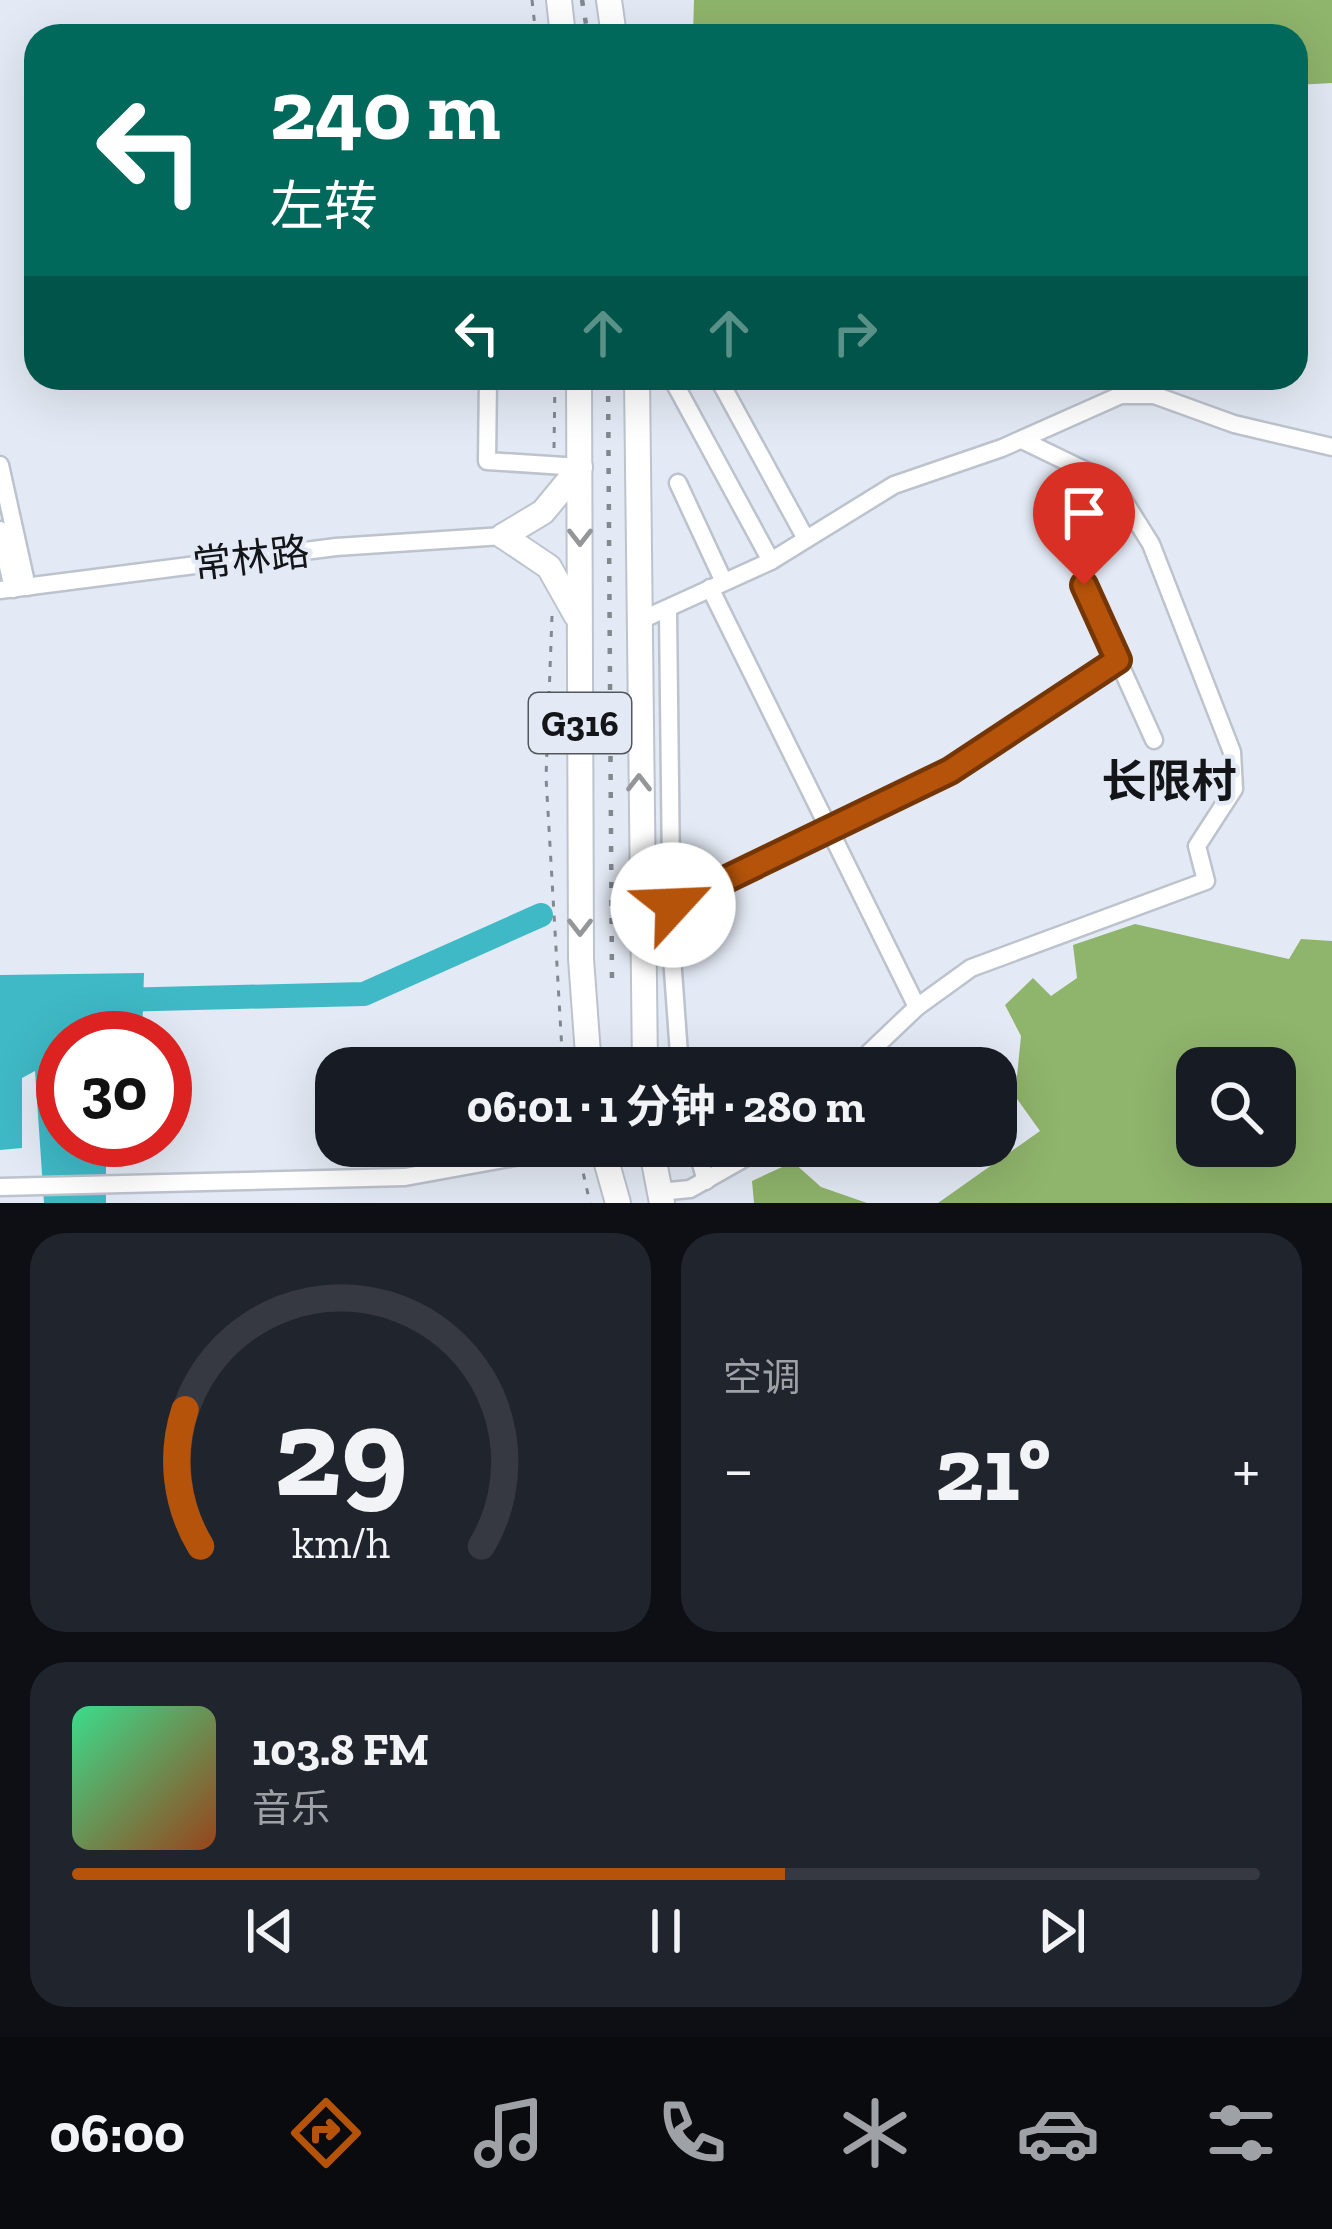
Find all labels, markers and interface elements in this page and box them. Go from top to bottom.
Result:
text: 240 m [270,60,501,161]
icon: left [72,72,228,228]
text: 左转 [270,174,378,239]
icon: left [444,300,510,366]
icon: ahead [570,300,636,366]
icon: ahead [696,300,762,366]
icon: right [822,300,888,366]
pin [1033,462,1135,585]
icon: arrive [1051,480,1117,546]
street label: 常林路 [190,528,312,588]
one-way arrow [567,529,593,547]
road number: G316 [529,693,631,753]
district label: 长限村 [1101,755,1237,809]
one-way arrow [626,773,652,791]
position arrow [610,842,736,968]
one-way arrow [567,918,593,937]
speed limit sign: 30 [36,1011,192,1167]
map controls [1176,1047,1296,1167]
button: search [1176,1047,1296,1167]
text: 06:01 · 1 分钟 · 280 m [467,1080,865,1134]
text: 空调 [723,1354,801,1401]
text: 29 [274,1377,407,1527]
text: 21° [935,1415,1051,1523]
text: − [723,1430,754,1509]
text: + [1232,1430,1260,1509]
text: km/h [292,1517,389,1568]
text: 103.8 FM [252,1723,429,1777]
text: 音乐 [252,1785,330,1832]
icon: previous [237,1898,303,1964]
icon: pause [633,1898,699,1964]
icon: next [1029,1898,1095,1964]
icon: directions [284,2091,368,2175]
icon: music [467,2091,551,2175]
icon: phone [650,2091,734,2175]
icon: climate [833,2091,917,2175]
icon: car [1016,2091,1100,2175]
icon: filters [1199,2091,1283,2175]
text: 06:00 [49,2101,185,2166]

